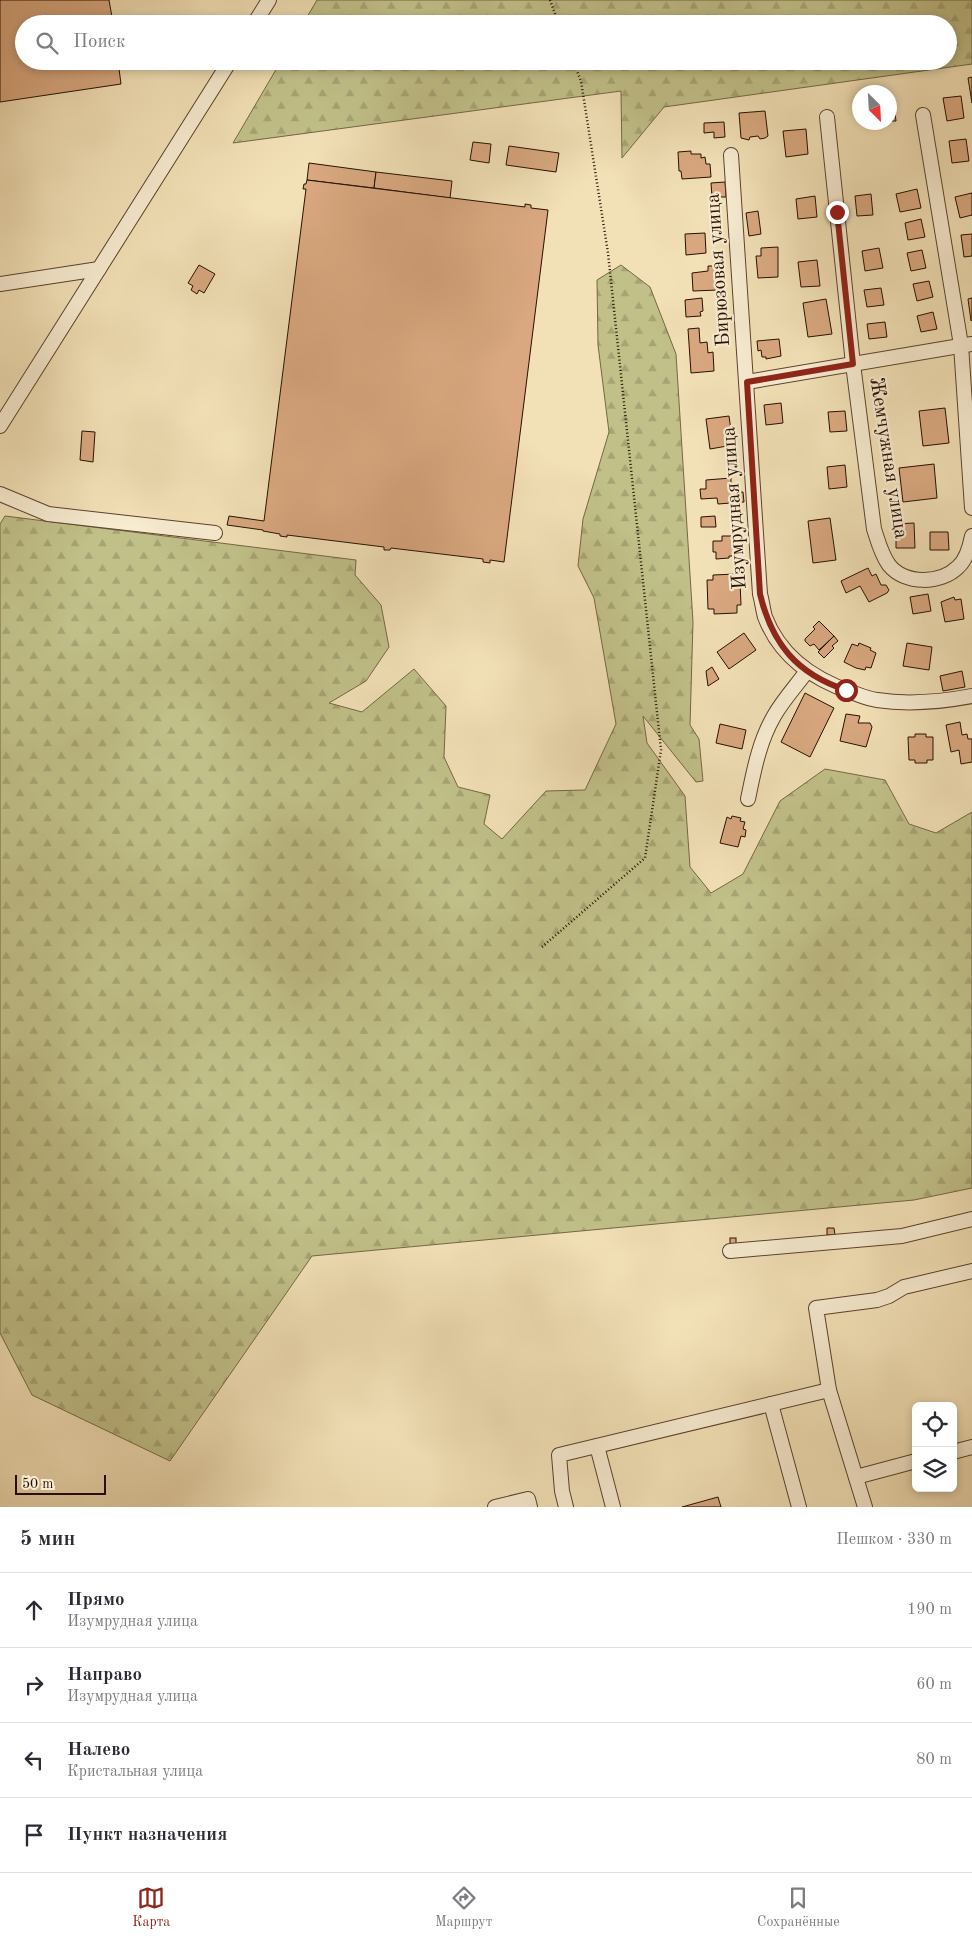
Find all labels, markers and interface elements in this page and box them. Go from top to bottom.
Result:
search box [15,15,957,70]
icon: search [33,29,61,57]
text: Поиск [73,33,125,52]
north arrow [852,85,897,130]
street label: Бирюзовая улица [704,192,734,347]
route end [826,201,849,224]
street label: Жемчужная улица [865,376,911,540]
street label: Изумрудная улица [719,426,751,590]
route start [835,679,858,702]
map controls [912,1402,957,1492]
button: locate [912,1402,957,1447]
button: layers [912,1447,957,1492]
scale bar [15,1472,106,1495]
text: 50 m [22,1477,53,1491]
text: 5 мин [20,1529,75,1550]
text: Пешком · 330 m [836,1532,952,1548]
text: Прямо [67,1591,125,1610]
icon: ahead [20,1596,48,1624]
text: 190 m [907,1602,952,1618]
text: Изумрудная улица [67,1614,198,1630]
text: Направо [67,1666,142,1685]
icon: right [20,1671,48,1699]
text: 60 m [916,1677,952,1693]
text: Изумрудная улица [67,1689,198,1705]
text: Налево [67,1741,130,1760]
icon: left [20,1746,48,1774]
text: 80 m [916,1752,952,1768]
text: Кристальная улица [67,1764,203,1780]
icon: arrive [20,1821,48,1849]
text: Пункт назначения [67,1826,227,1845]
tab: Карта [132,1884,170,1931]
tab: Маршрут [435,1884,492,1931]
tab: Сохранённые [757,1884,840,1931]

